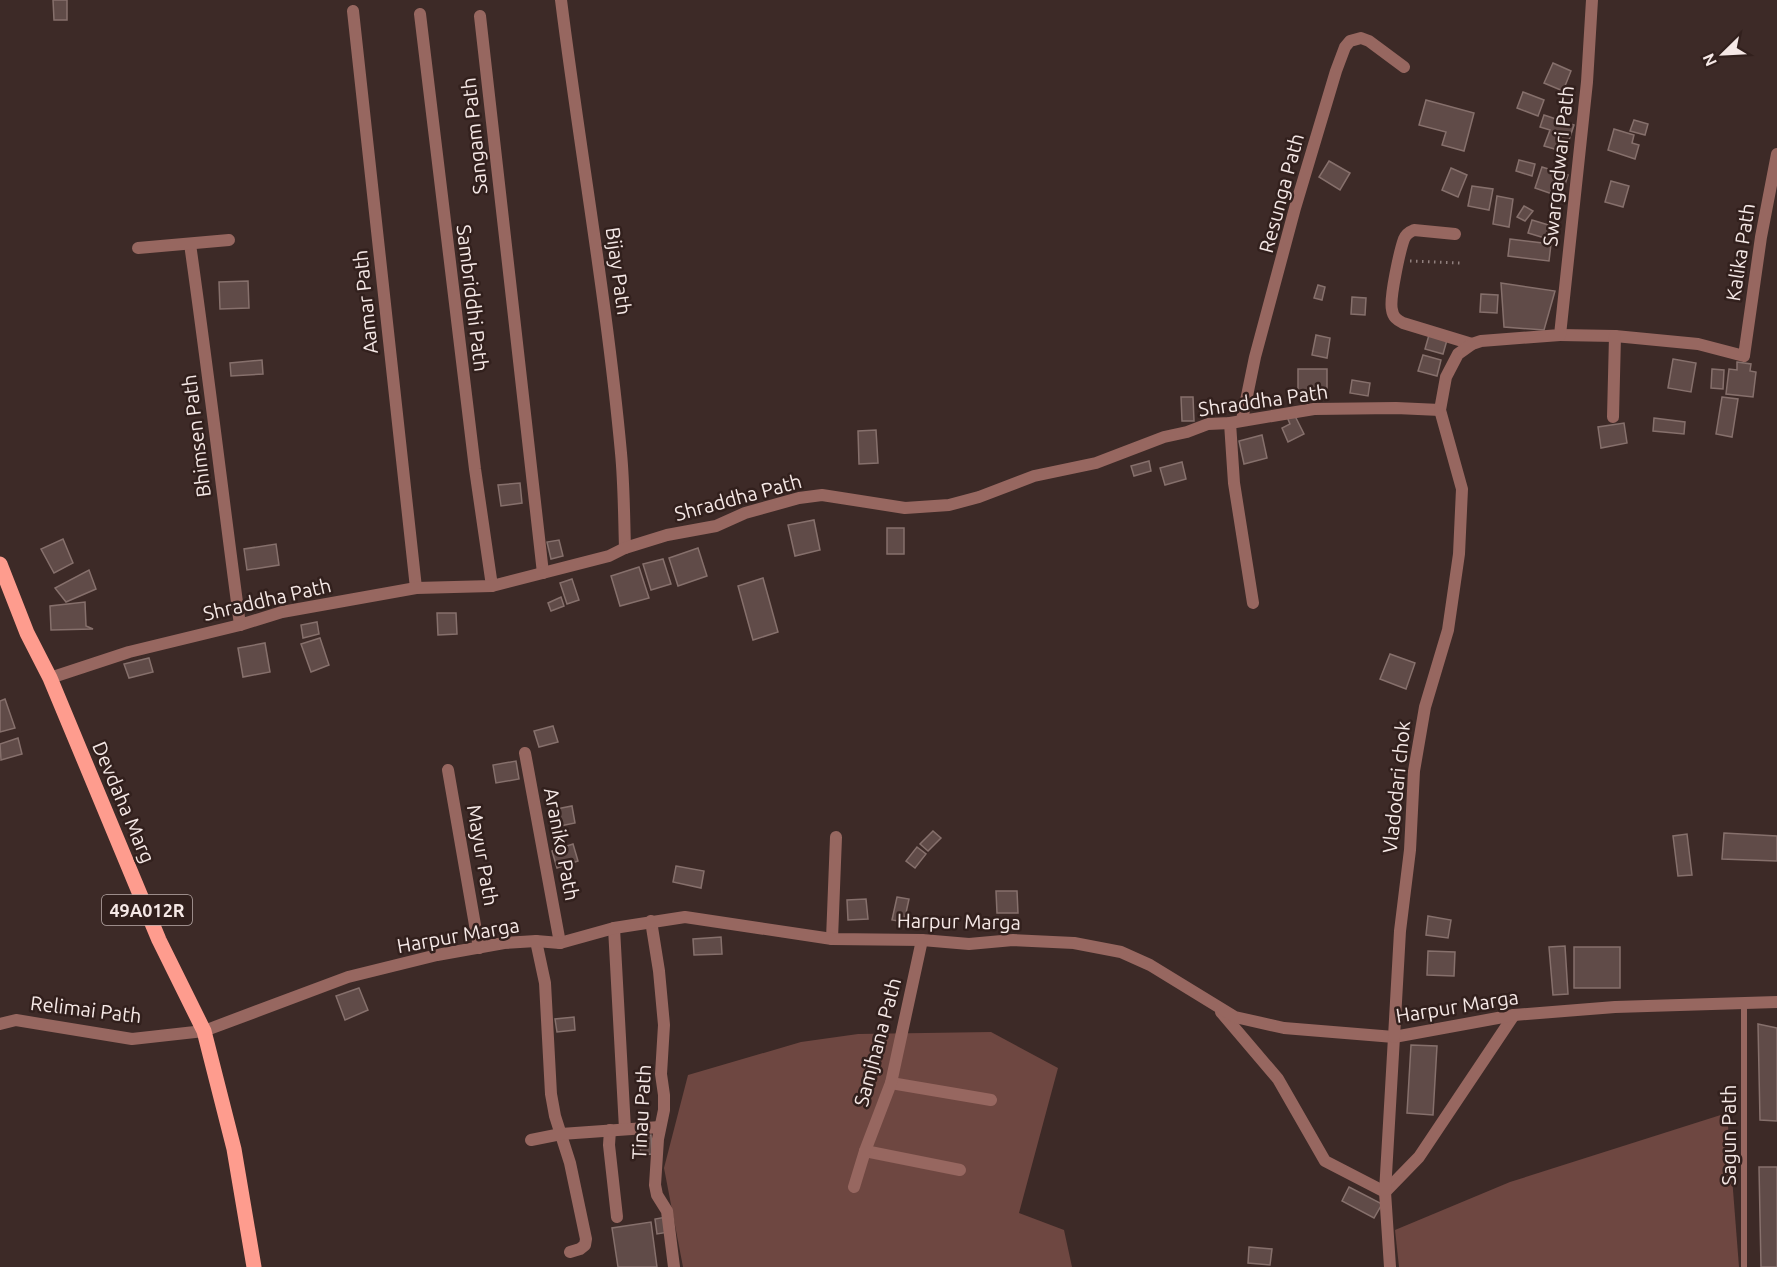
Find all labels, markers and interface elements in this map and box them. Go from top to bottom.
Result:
north arrow [1693,24,1753,84]
text: N [1699,51,1720,69]
street label: Sangam Path [456,77,492,195]
street label: Swargadwari Path [1538,85,1578,247]
street label: Resunga Path [1254,131,1308,255]
street label: Kalika Path [1721,201,1759,303]
street label: Sambriddhi Path [453,223,493,373]
street label: Bijay Path [601,226,637,316]
street label: Aamar Path [348,249,382,355]
street label: Bhimsen Path [177,373,215,499]
street label: Shraddha Path [1197,380,1329,420]
street label: Shraddha Path [672,469,804,525]
street label: Shraddha Path [201,573,333,625]
street label: Vladodari chok [1378,720,1414,854]
street label: Devdaha Marg [88,738,160,866]
street label: Araniko Path [540,786,584,902]
street label: Mayur Path [463,803,503,907]
road number: 49A012R [102,895,192,925]
street label: Harpur Marga [897,908,1021,934]
street label: Harpur Marga [395,913,521,957]
street label: Samjhana Path [849,975,905,1109]
street label: Harpur Marga [1394,985,1520,1027]
street label: Relimai Path [29,991,143,1027]
street label: Tinau Path [627,1064,655,1160]
street label: Sagun Path [1717,1084,1740,1186]

